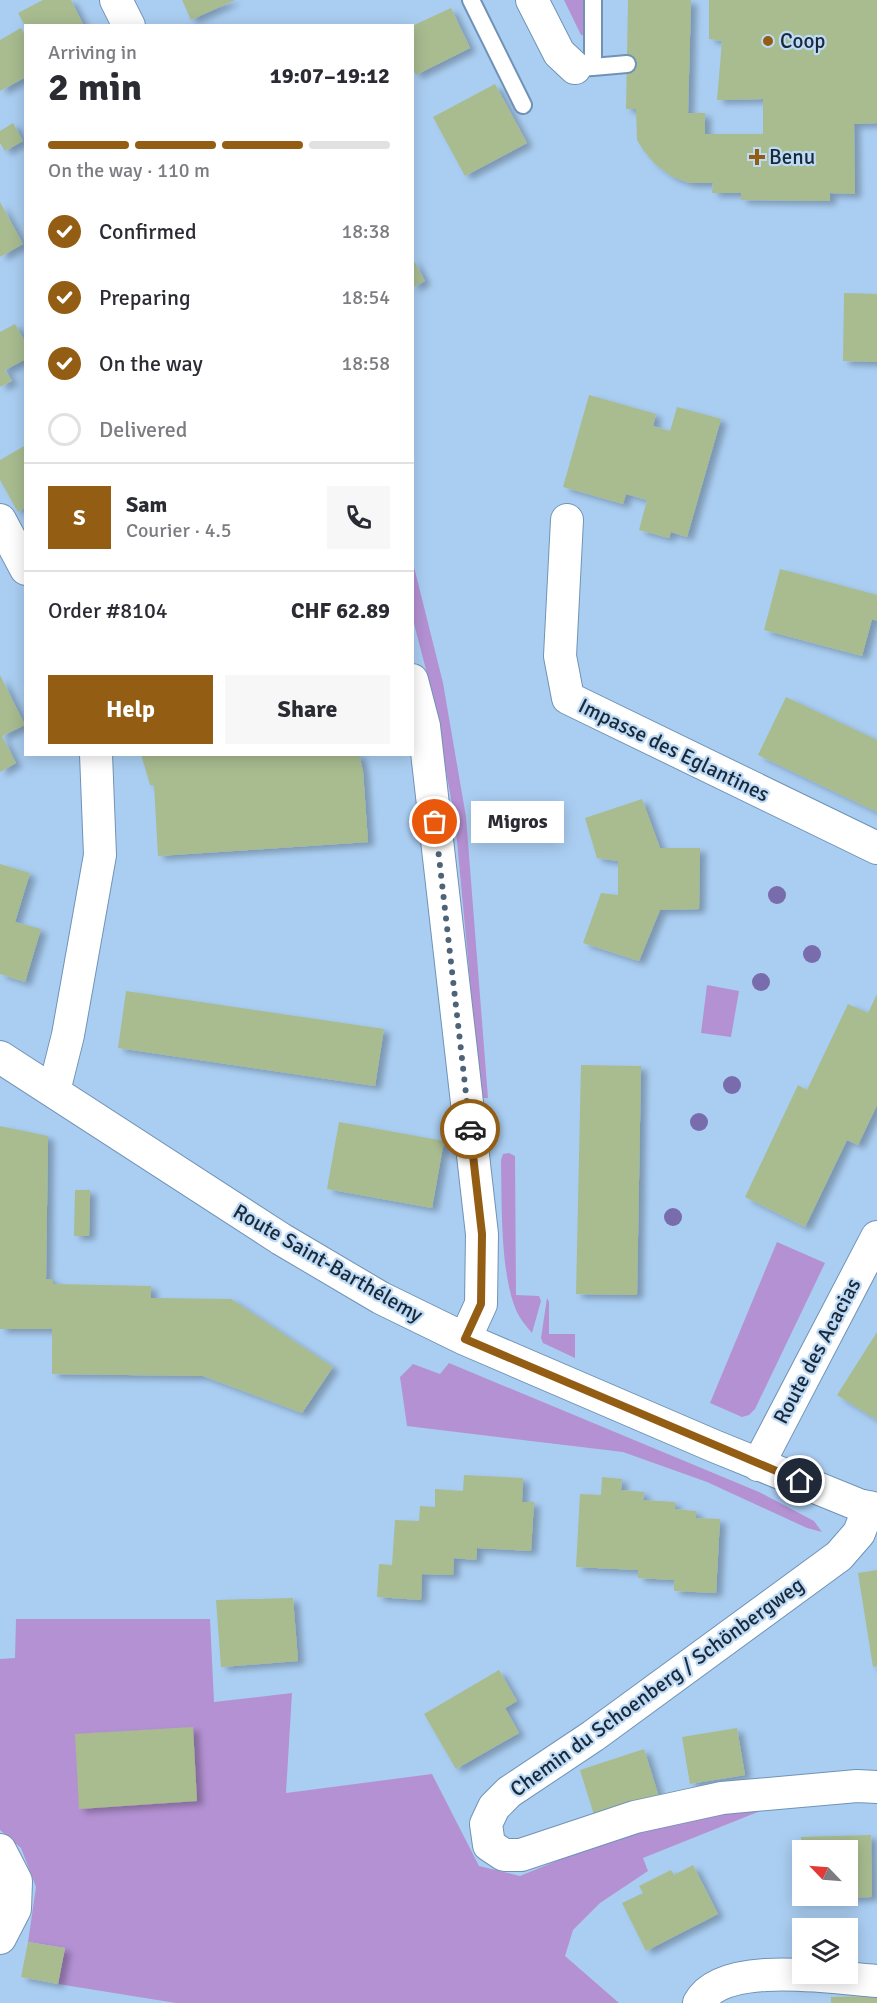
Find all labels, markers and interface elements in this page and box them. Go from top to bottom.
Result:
place label: Coop [780,28,826,54]
marker: Coop [761,34,775,48]
text: Arriving in [48,40,137,65]
text: 19:07–19:12 [270,62,390,89]
text: 2 min [48,63,142,111]
place label: Benu [769,144,815,170]
marker: Benu [750,150,764,164]
text: On the way · 110 m [48,158,210,183]
icon: check [48,215,81,248]
text: Confirmed [99,218,197,245]
text: 18:38 [341,219,390,244]
icon: check [48,281,81,314]
text: Preparing [99,284,191,311]
text: 18:54 [341,285,390,310]
icon: check [48,347,81,380]
text: On the way [99,350,203,377]
text: 18:58 [341,351,390,376]
text: Delivered [99,416,187,443]
button: phone [327,486,390,549]
text: Sam [126,491,167,518]
text: S [73,504,86,531]
text: Courier · 4.5 [126,518,232,543]
text: Order #8104 [48,597,168,624]
text: CHF 62.89 [291,597,390,624]
button: Help [48,675,213,744]
button: Share [225,675,390,744]
street label: Impasse des Eglantines [574,692,774,808]
pin [409,796,460,847]
callout: Migros [471,801,564,843]
icon: bag [418,805,451,838]
text: Migros [487,809,548,834]
courier [440,1099,500,1159]
icon: car [454,1113,487,1146]
street label: Route Saint-Barthélemy [229,1198,428,1328]
street label: Route des Acacias [768,1274,866,1428]
pin [774,1455,825,1506]
icon: home [783,1464,816,1497]
street label: Chemin du Schoenberg / Schönbergweg [505,1572,809,1802]
north arrow [792,1840,858,1906]
map controls [792,1840,858,1984]
button: layers [792,1918,858,1984]

